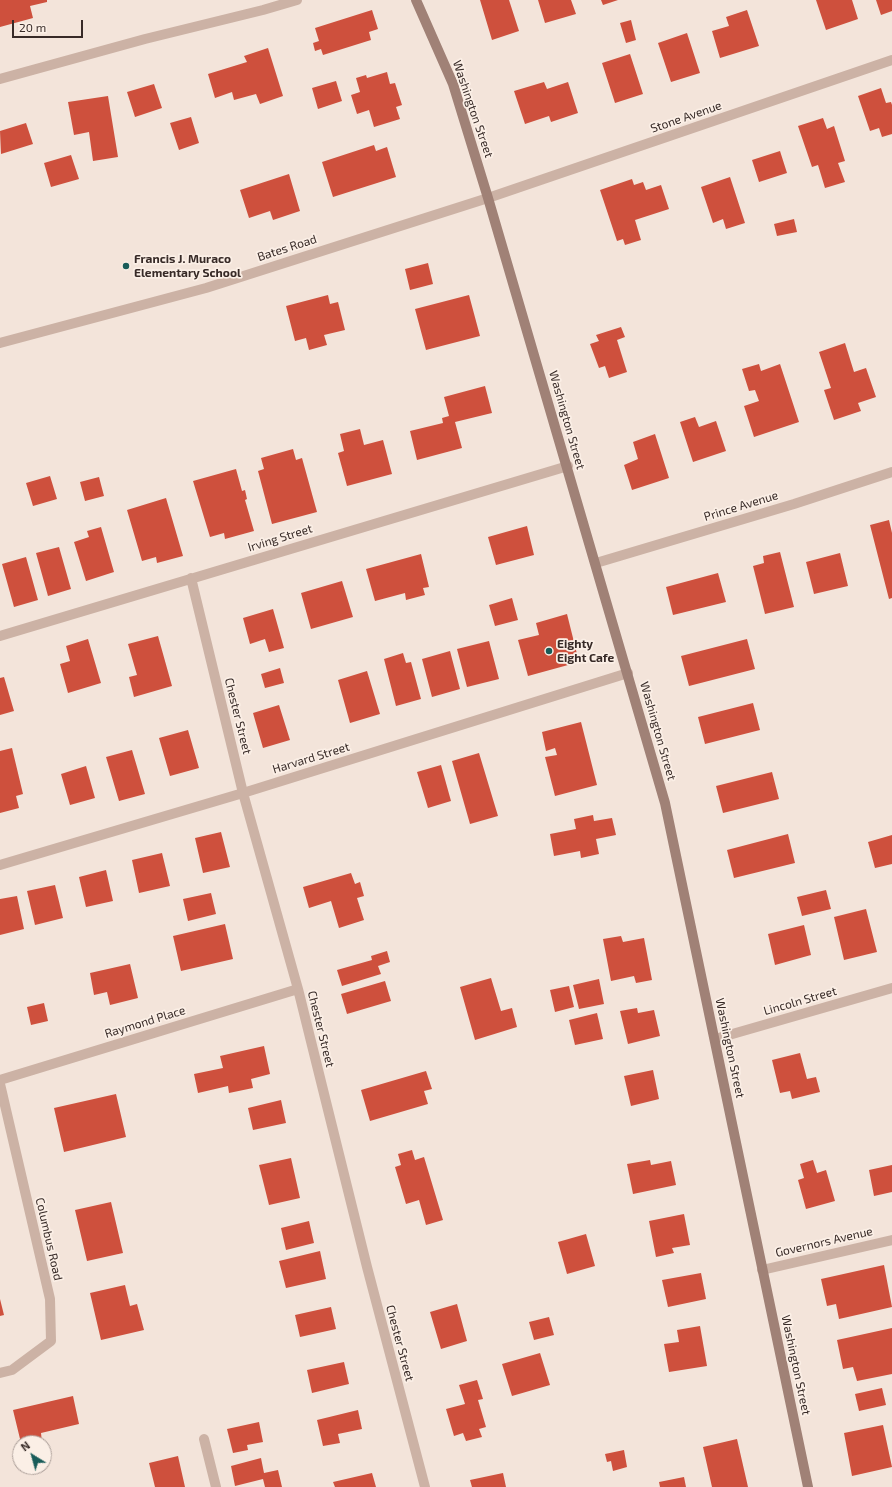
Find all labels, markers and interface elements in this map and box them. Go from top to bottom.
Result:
scale bar [14,12,85,38]
text: 20 m [19,20,46,34]
street label: Washington Street [450,58,496,160]
street label: Stone Avenue [649,98,723,136]
street label: Bates Road [256,232,318,264]
place label: Francis J. Muraco Elementary School [134,252,241,280]
marker: Francis J. Muraco Elementary School [121,261,131,271]
street label: Washington Street [546,369,588,471]
street label: Prince Avenue [702,488,780,524]
street label: Irving Street [246,521,314,555]
place label: Eighty Eight Cafe [557,637,614,665]
marker: Eighty Eight Cafe [544,646,554,656]
street label: Chester Street [222,676,254,756]
street label: Washington Street [637,680,679,782]
street label: Harvard Street [271,739,351,777]
street label: Lincoln Street [762,984,838,1018]
street label: Chester Street [305,989,337,1069]
street label: Washington Street [712,997,748,1099]
street label: Raymond Place [103,1003,187,1041]
street label: Columbus Road [32,1196,66,1282]
street label: Governors Avenue [774,1224,874,1260]
street label: Chester Street [383,1303,417,1383]
street label: Washington Street [778,1314,814,1416]
north arrow [12,1435,52,1475]
text: N [18,1438,32,1453]

